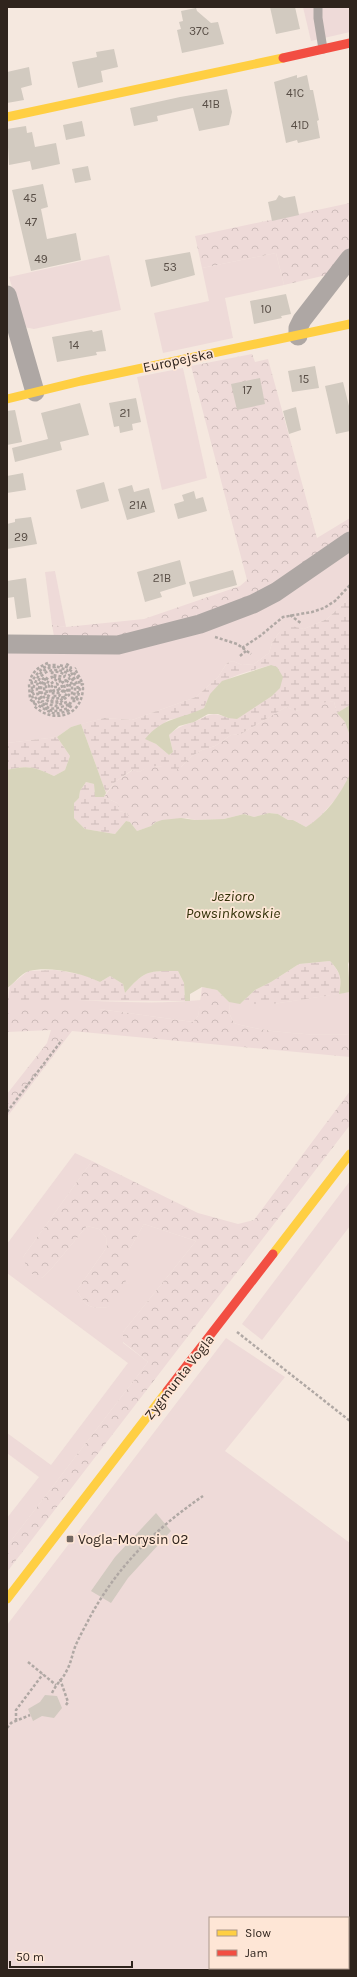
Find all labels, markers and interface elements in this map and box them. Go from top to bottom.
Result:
house number: 37C [189,24,209,38]
house number: 41C [286,86,304,100]
house number: 41B [202,97,220,111]
house number: 41D [291,118,309,132]
house number: 45 [23,191,37,205]
house number: 47 [25,215,38,229]
house number: 49 [34,252,48,266]
house number: 53 [163,260,177,274]
house number: 10 [260,302,272,316]
house number: 14 [69,338,80,352]
street label: Europejska [141,345,215,376]
house number: 15 [299,372,310,386]
house number: 17 [242,383,252,397]
house number: 21 [120,406,130,420]
house number: 21A [129,498,147,512]
house number: 29 [14,530,28,544]
house number: 21B [153,571,171,585]
water label: Jezioro Powsinkowskie [186,887,280,922]
street label: Zygmunta Vogla [141,1331,218,1423]
place label: Vogla-Morysin 02 [78,1531,188,1548]
marker: Vogla-Morysin 02 [65,1534,75,1544]
legend [209,1917,349,1969]
text: Slow [245,1926,271,1940]
scale bar [10,1943,132,1969]
text: Jam [245,1946,268,1960]
text: 50 m [16,1950,44,1964]

